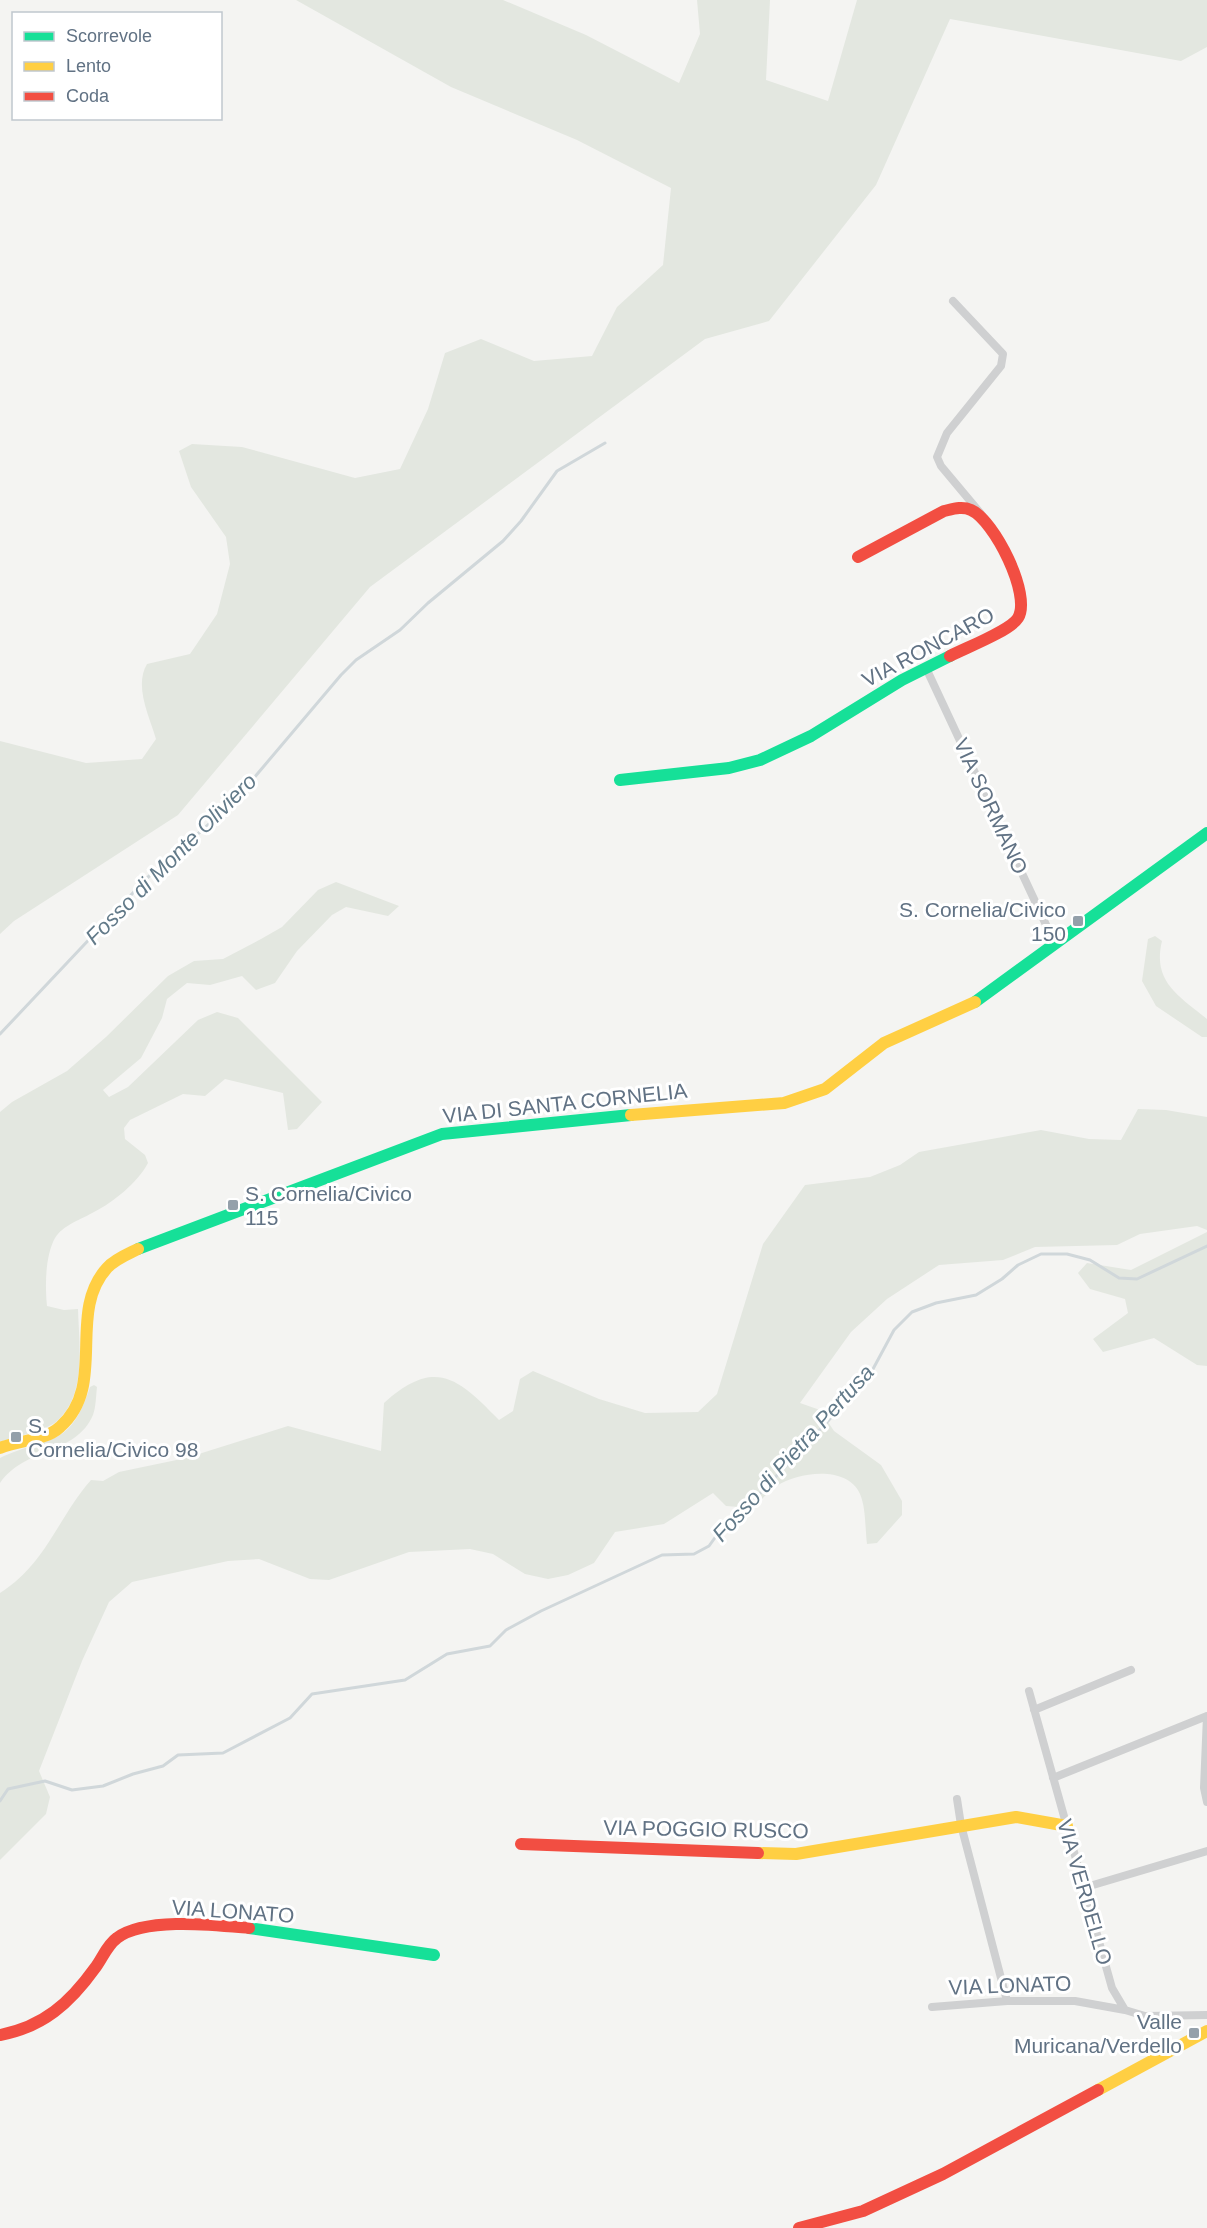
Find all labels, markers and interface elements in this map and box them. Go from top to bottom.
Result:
legend [12,12,222,120]
text: Scorrevole [66,26,152,46]
text: Lento [66,56,111,76]
text: Coda [66,86,110,106]
street label: VIA RONCARO [858,603,998,691]
street label: VIA SORMANO [950,735,1032,877]
water label: Fosso di Monte Oliviero [80,768,262,950]
place label: S. Cornelia/Civico 150 [899,898,1066,945]
marker: S. Cornelia/Civico 150 [1071,914,1085,928]
street label: VIA DI SANTA CORNELIA [442,1079,688,1127]
place label: S. Cornelia/Civico 115 [245,1182,412,1229]
marker: S. Cornelia/Civico 115 [226,1198,240,1212]
water label: Fosso di Pietra Pertusa [707,1360,879,1546]
place label: S. Cornelia/Civico 98 [28,1414,198,1461]
marker: S. Cornelia/Civico 98 [9,1430,23,1444]
street label: VIA POGGIO RUSCO [603,1816,809,1842]
street label: VIA VERDELLO [1053,1816,1117,1968]
street label: VIA LONATO [171,1895,295,1927]
street label: VIA LONATO [948,1971,1072,1999]
place label: Valle Muricana/Verdello [1014,2010,1182,2057]
marker: Valle Muricana/Verdello [1187,2026,1201,2040]

